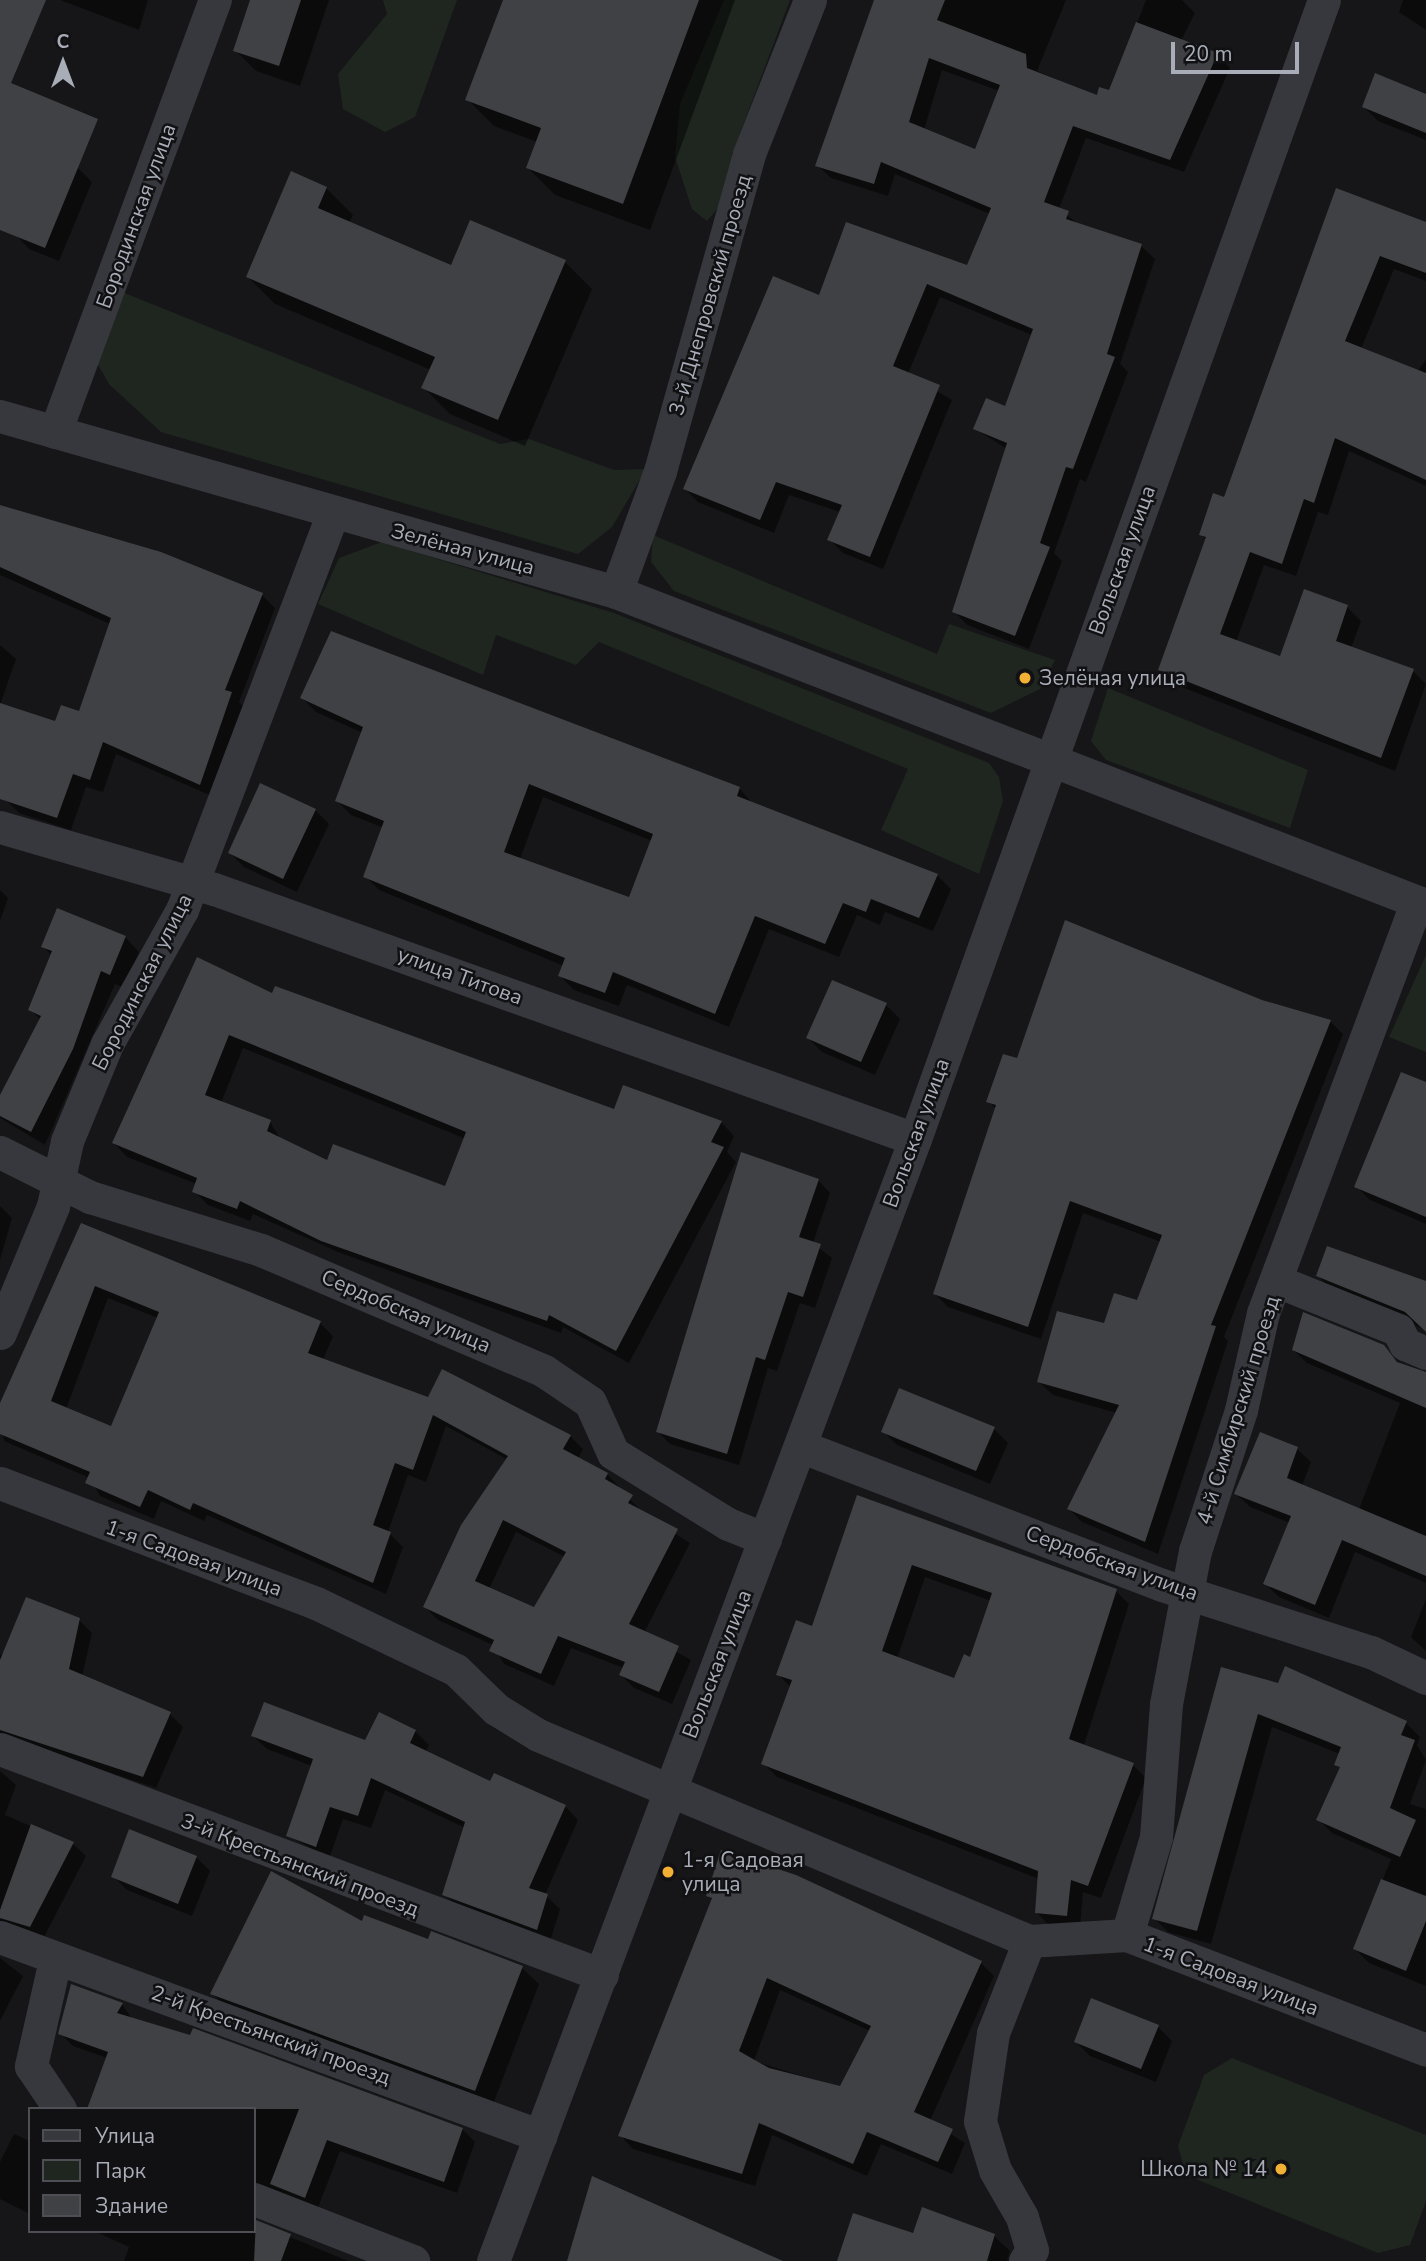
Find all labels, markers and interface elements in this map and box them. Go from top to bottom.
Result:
north arrow [28,28,98,98]
scale bar [1174,28,1302,72]
text: С [57,29,69,55]
text: 20 m [1184,40,1233,68]
street label: Бородинская улица [91,120,181,312]
street label: 3-й Днепровский проезд [664,172,756,418]
street label: Вольская улица [1083,482,1161,638]
street label: Зелёная улица [389,518,537,580]
place label: Зелёная улица [1039,665,1186,691]
marker: Зелёная улица [1017,670,1033,686]
street label: Бородинская улица [87,890,197,1074]
street label: улица Титова [394,942,526,1010]
street label: Вольская улица [877,1055,955,1211]
street label: Сердобская улица [318,1264,494,1358]
street label: 4-й Симбирский проезд [1191,1293,1285,1527]
street label: 1-я Садовая улица [102,1514,286,1602]
street label: Сердобская улица [1022,1520,1202,1606]
street label: Вольская улица [677,1586,757,1742]
street label: 3-й Крестьянский проезд [177,1808,423,1922]
place label: 1-я Садовая улица [682,1847,804,1897]
marker: 1-я Садовая улица [660,1864,676,1880]
street label: 1-я Садовая улица [1140,1931,1322,2021]
street label: 2-й Крестьянский проезд [148,1980,394,2090]
legend [28,2107,256,2233]
text: Улица [95,2122,155,2150]
place label: Школа № 14 [1140,2156,1267,2182]
text: Парк [95,2157,146,2185]
marker: Школа № 14 [1273,2161,1289,2177]
text: Здание [95,2192,168,2220]

